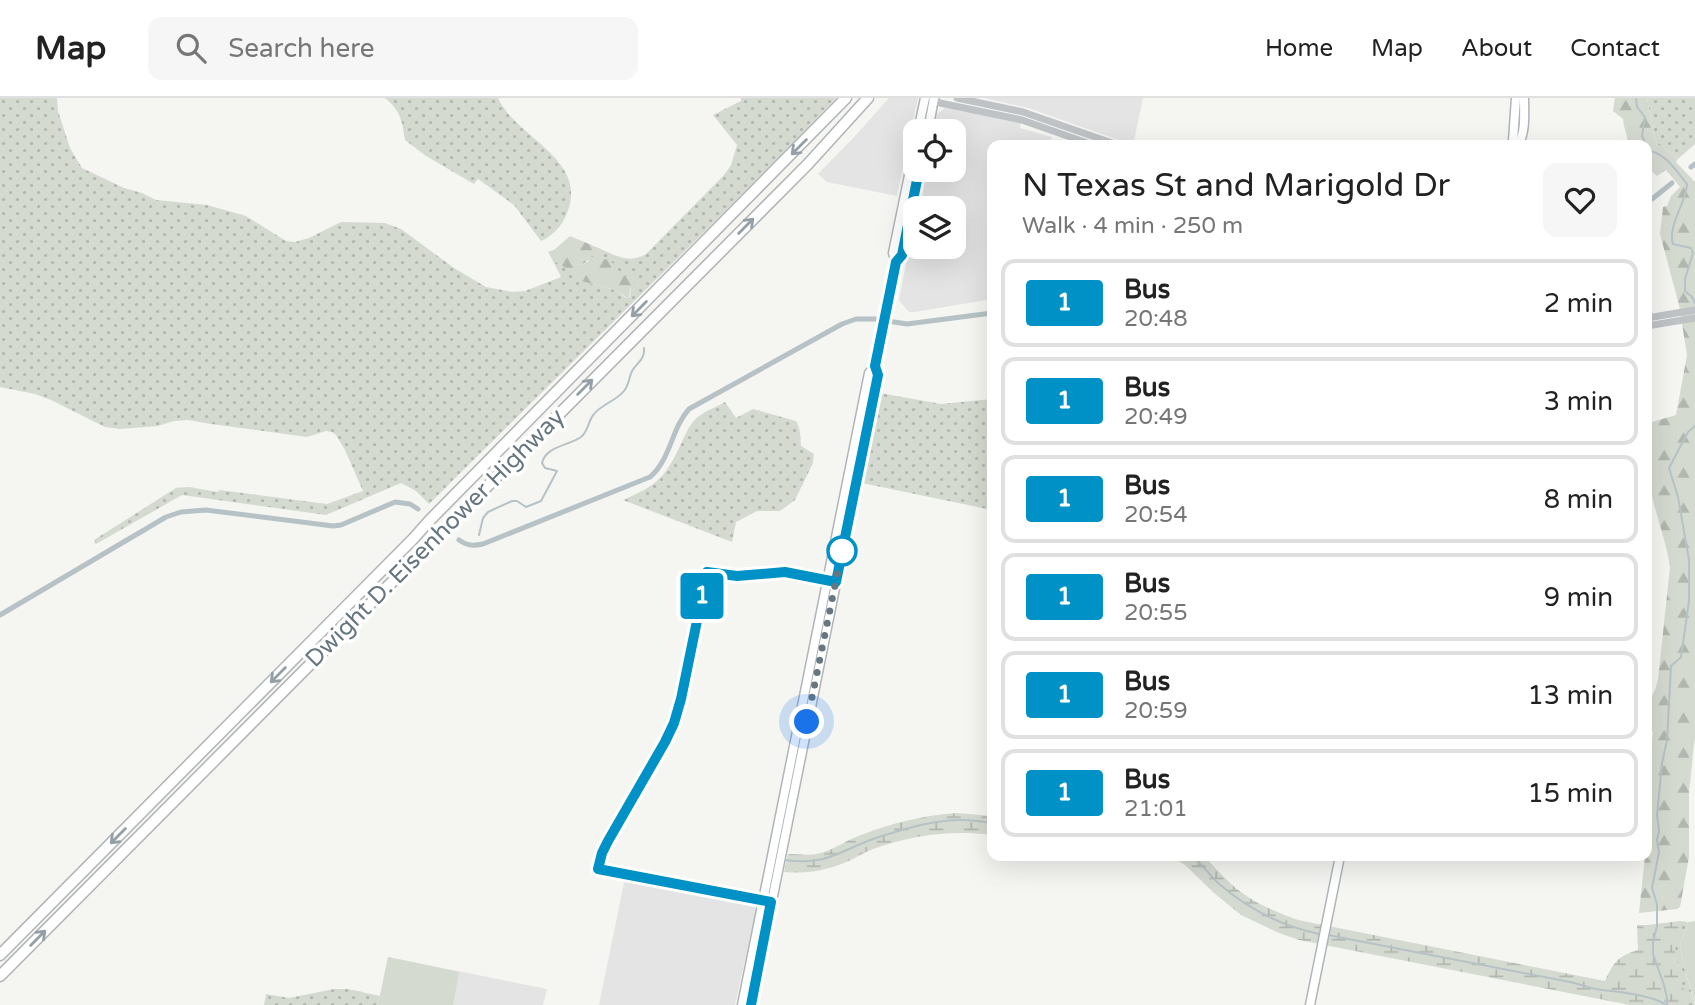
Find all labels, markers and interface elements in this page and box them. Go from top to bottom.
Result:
search box [148,17,638,80]
text: Map [35,29,106,68]
icon: search [172,29,210,67]
text: Search here [228,33,374,64]
text: Home [1265,34,1333,63]
text: Map [1371,34,1423,63]
text: About [1461,34,1532,63]
text: Contact [1570,34,1660,63]
map controls [903,119,966,259]
button: locate [903,119,966,182]
one-way arrow [791,139,808,156]
button: heart [1543,163,1617,237]
text: N Texas St and Marigold Dr [1022,166,1450,205]
button: layers [903,196,966,259]
text: Walk · 4 min · 250 m [1022,212,1243,240]
one-way arrow [737,218,754,235]
text: Bus [1124,274,1170,305]
text: 1 [1057,288,1072,317]
text: 2 min [1544,288,1613,319]
one-way arrow [631,300,648,317]
text: 20:48 [1124,305,1188,333]
text: Bus [1124,372,1170,403]
one-way arrow [577,379,594,396]
text: 1 [1057,386,1072,415]
text: 3 min [1544,386,1613,417]
street label: Dwight D. Eisenhower Highway [300,402,571,673]
text: 20:49 [1124,403,1188,431]
text: Bus [1124,470,1170,501]
text: 1 [1057,484,1072,513]
text: 8 min [1544,484,1613,515]
text: 20:54 [1124,501,1188,529]
unlabelled marker [827,536,857,566]
text: Bus [1124,568,1170,599]
line badge: 1 [679,573,725,619]
text: 1 [694,581,710,610]
text: 1 [1057,582,1072,611]
text: 9 min [1544,582,1613,613]
text: 20:55 [1124,599,1188,627]
one-way arrow [270,666,287,683]
text: Bus [1124,666,1170,697]
text: 1 [1057,680,1072,709]
text: 13 min [1527,680,1613,711]
text: 20:59 [1124,697,1188,725]
your location [789,704,824,739]
text: Bus [1124,764,1170,795]
text: 1 [1057,778,1072,807]
text: 15 min [1527,778,1613,809]
text: 21:01 [1124,795,1188,823]
one-way arrow [110,828,127,845]
one-way arrow [29,930,46,947]

